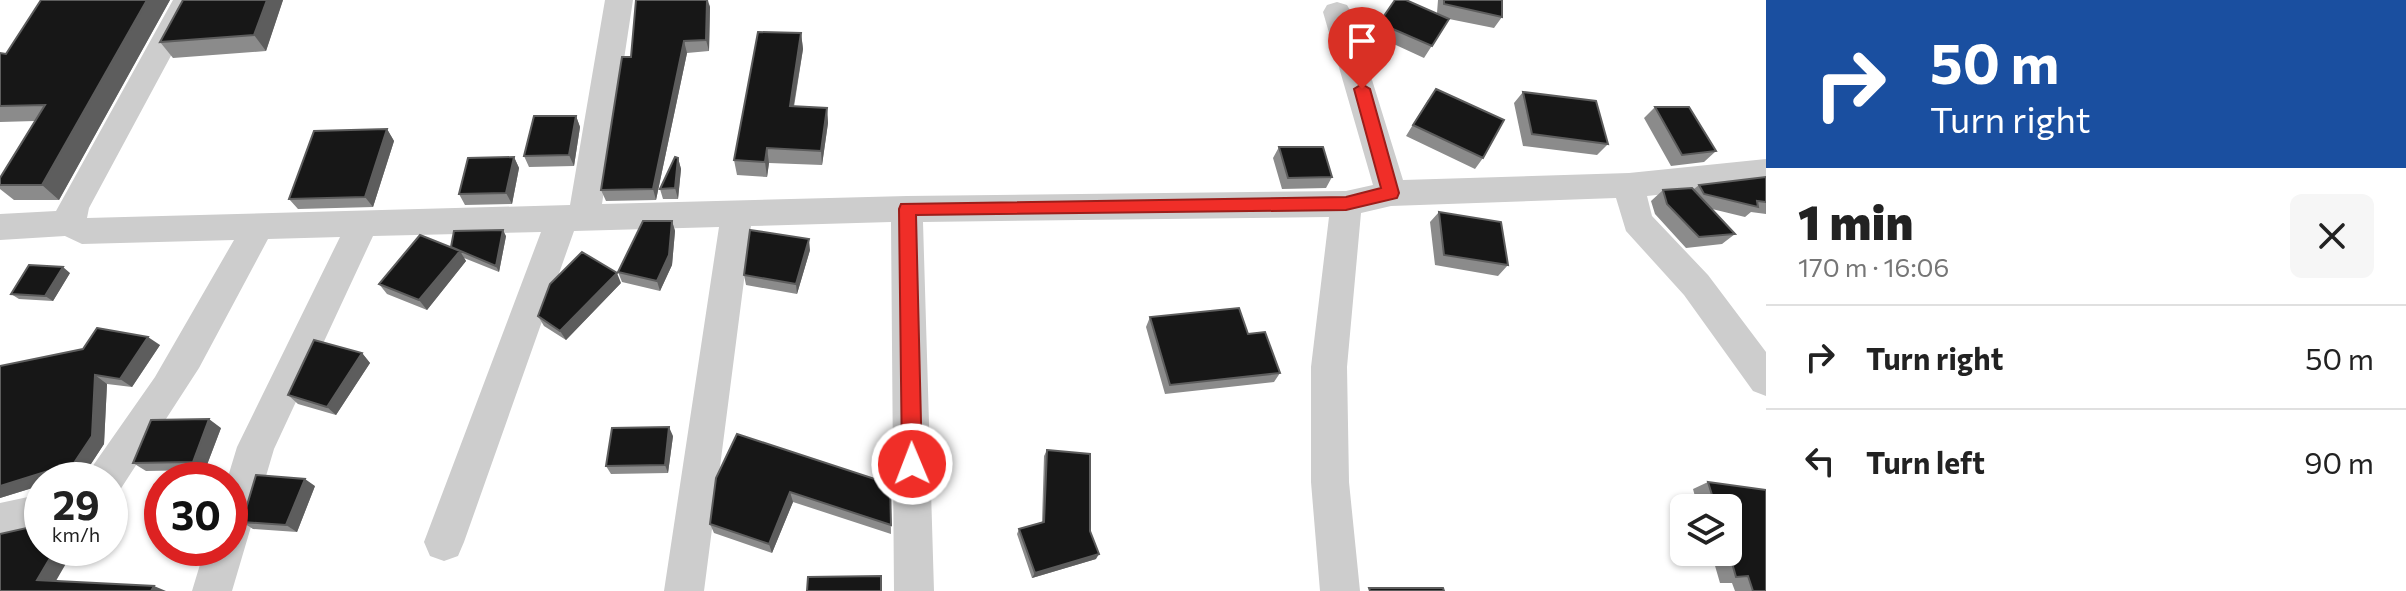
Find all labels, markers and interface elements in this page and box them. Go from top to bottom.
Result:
pin [1328,7,1396,89]
icon: arrive [1340,19,1384,63]
text: 50 m [1930,27,2059,96]
icon: right [1798,32,1902,136]
text: Turn right [1930,96,2091,140]
text: 1 min [1798,191,1913,250]
button: close [2290,194,2374,278]
text: 170 m · 16:06 [1798,251,1949,282]
icon: right [1798,335,1842,379]
text: Turn right [1866,339,2003,376]
text: 50 m [2305,339,2374,376]
position arrow [870,422,954,506]
icon: left [1798,439,1842,483]
text: Turn left [1866,443,1985,480]
text: 90 m [2304,443,2374,480]
speed limit sign: 30 [144,462,248,566]
text: 29 [52,479,100,528]
map controls [1670,494,1742,566]
button: layers [1670,494,1742,566]
text: km/h [52,522,100,546]

